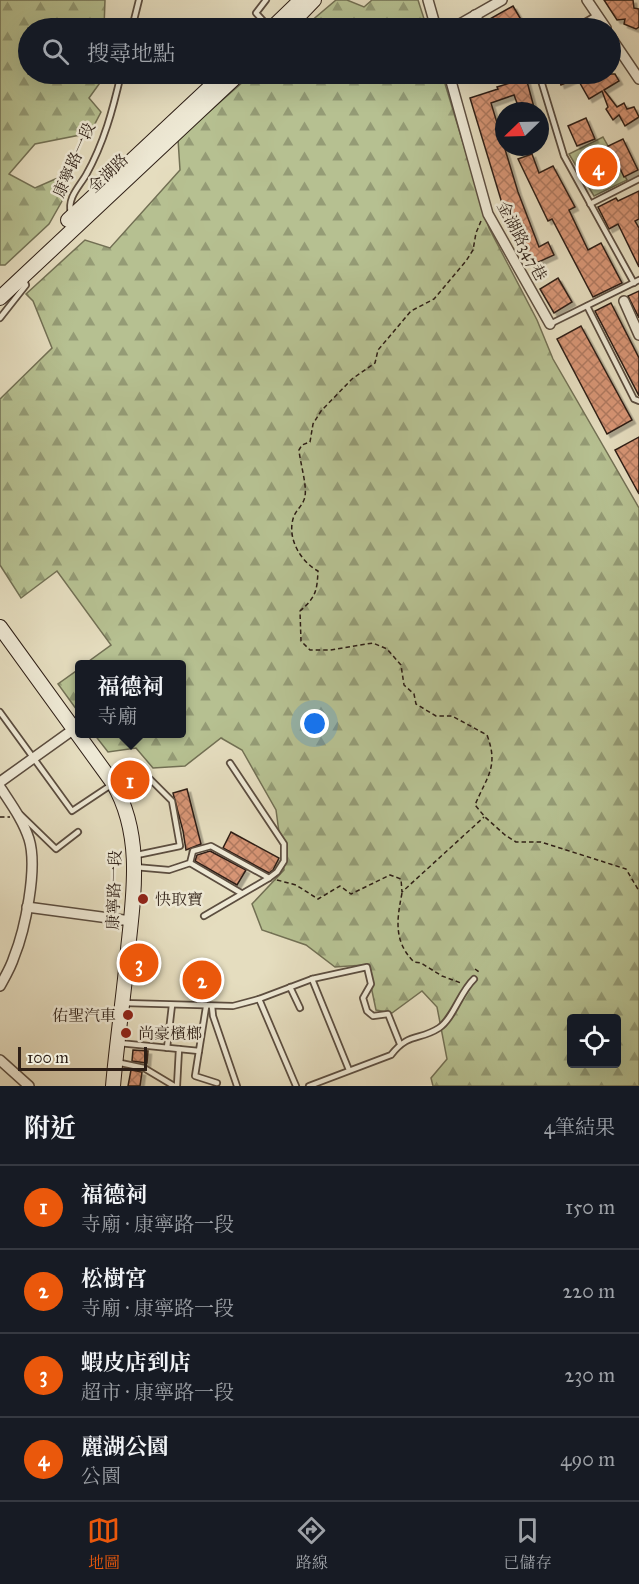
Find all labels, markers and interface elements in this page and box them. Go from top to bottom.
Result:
search box [18,18,621,84]
icon: search [39,35,72,68]
text: 搜尋地點 [87,40,175,67]
north arrow [495,102,549,156]
street label: 康寧路一段 [49,120,99,200]
pin: 4 [578,144,618,190]
street label: 金湖路 [84,150,132,196]
street label: 金湖路347巷 [493,198,551,284]
popup [75,660,186,738]
text: 福德祠 [97,673,164,700]
text: 寺廟 [97,704,137,728]
your location [300,709,329,738]
pin: 1 [110,758,150,802]
street label: 康寧路一段 [103,850,125,930]
place label: 快取寶 [155,890,203,909]
marker: 快取寶 [136,892,150,906]
pin: 3 [120,940,158,986]
pin: 2 [182,958,222,1002]
place label: 佑聖汽車 [52,1006,116,1025]
marker: 佑聖汽車 [121,1008,135,1022]
map controls [567,1014,621,1068]
button: locate [567,1014,621,1068]
place label: 尚豪檳榔 [138,1024,202,1043]
marker: 尚豪檳榔 [119,1026,133,1040]
scale bar [18,1044,147,1072]
text: 100 m [27,1048,69,1067]
text: 附近 [24,1112,76,1144]
text: 4筆結果 [544,1115,615,1139]
text: 福德祠 [81,1181,147,1208]
text: 1 [40,1195,47,1219]
text: 150 m [565,1195,615,1219]
text: 寺廟 · 康寧路一段 [81,1212,234,1236]
text: 松樹宮 [81,1265,147,1292]
text: 2 [39,1279,48,1303]
text: 220 m [563,1279,615,1303]
text: 寺廟 · 康寧路一段 [81,1296,234,1320]
text: 蝦皮店到店 [81,1349,191,1376]
text: 3 [40,1363,48,1387]
text: 230 m [564,1363,615,1387]
text: 超市 · 康寧路一段 [81,1380,234,1404]
text: 麗湖公園 [81,1433,169,1460]
text: 4 [38,1447,49,1471]
text: 490 m [560,1447,615,1471]
text: 公園 [81,1464,121,1488]
tab: 地圖 [87,1514,120,1573]
tab: 路線 [295,1514,328,1573]
tab: 已儲存 [503,1514,551,1573]

